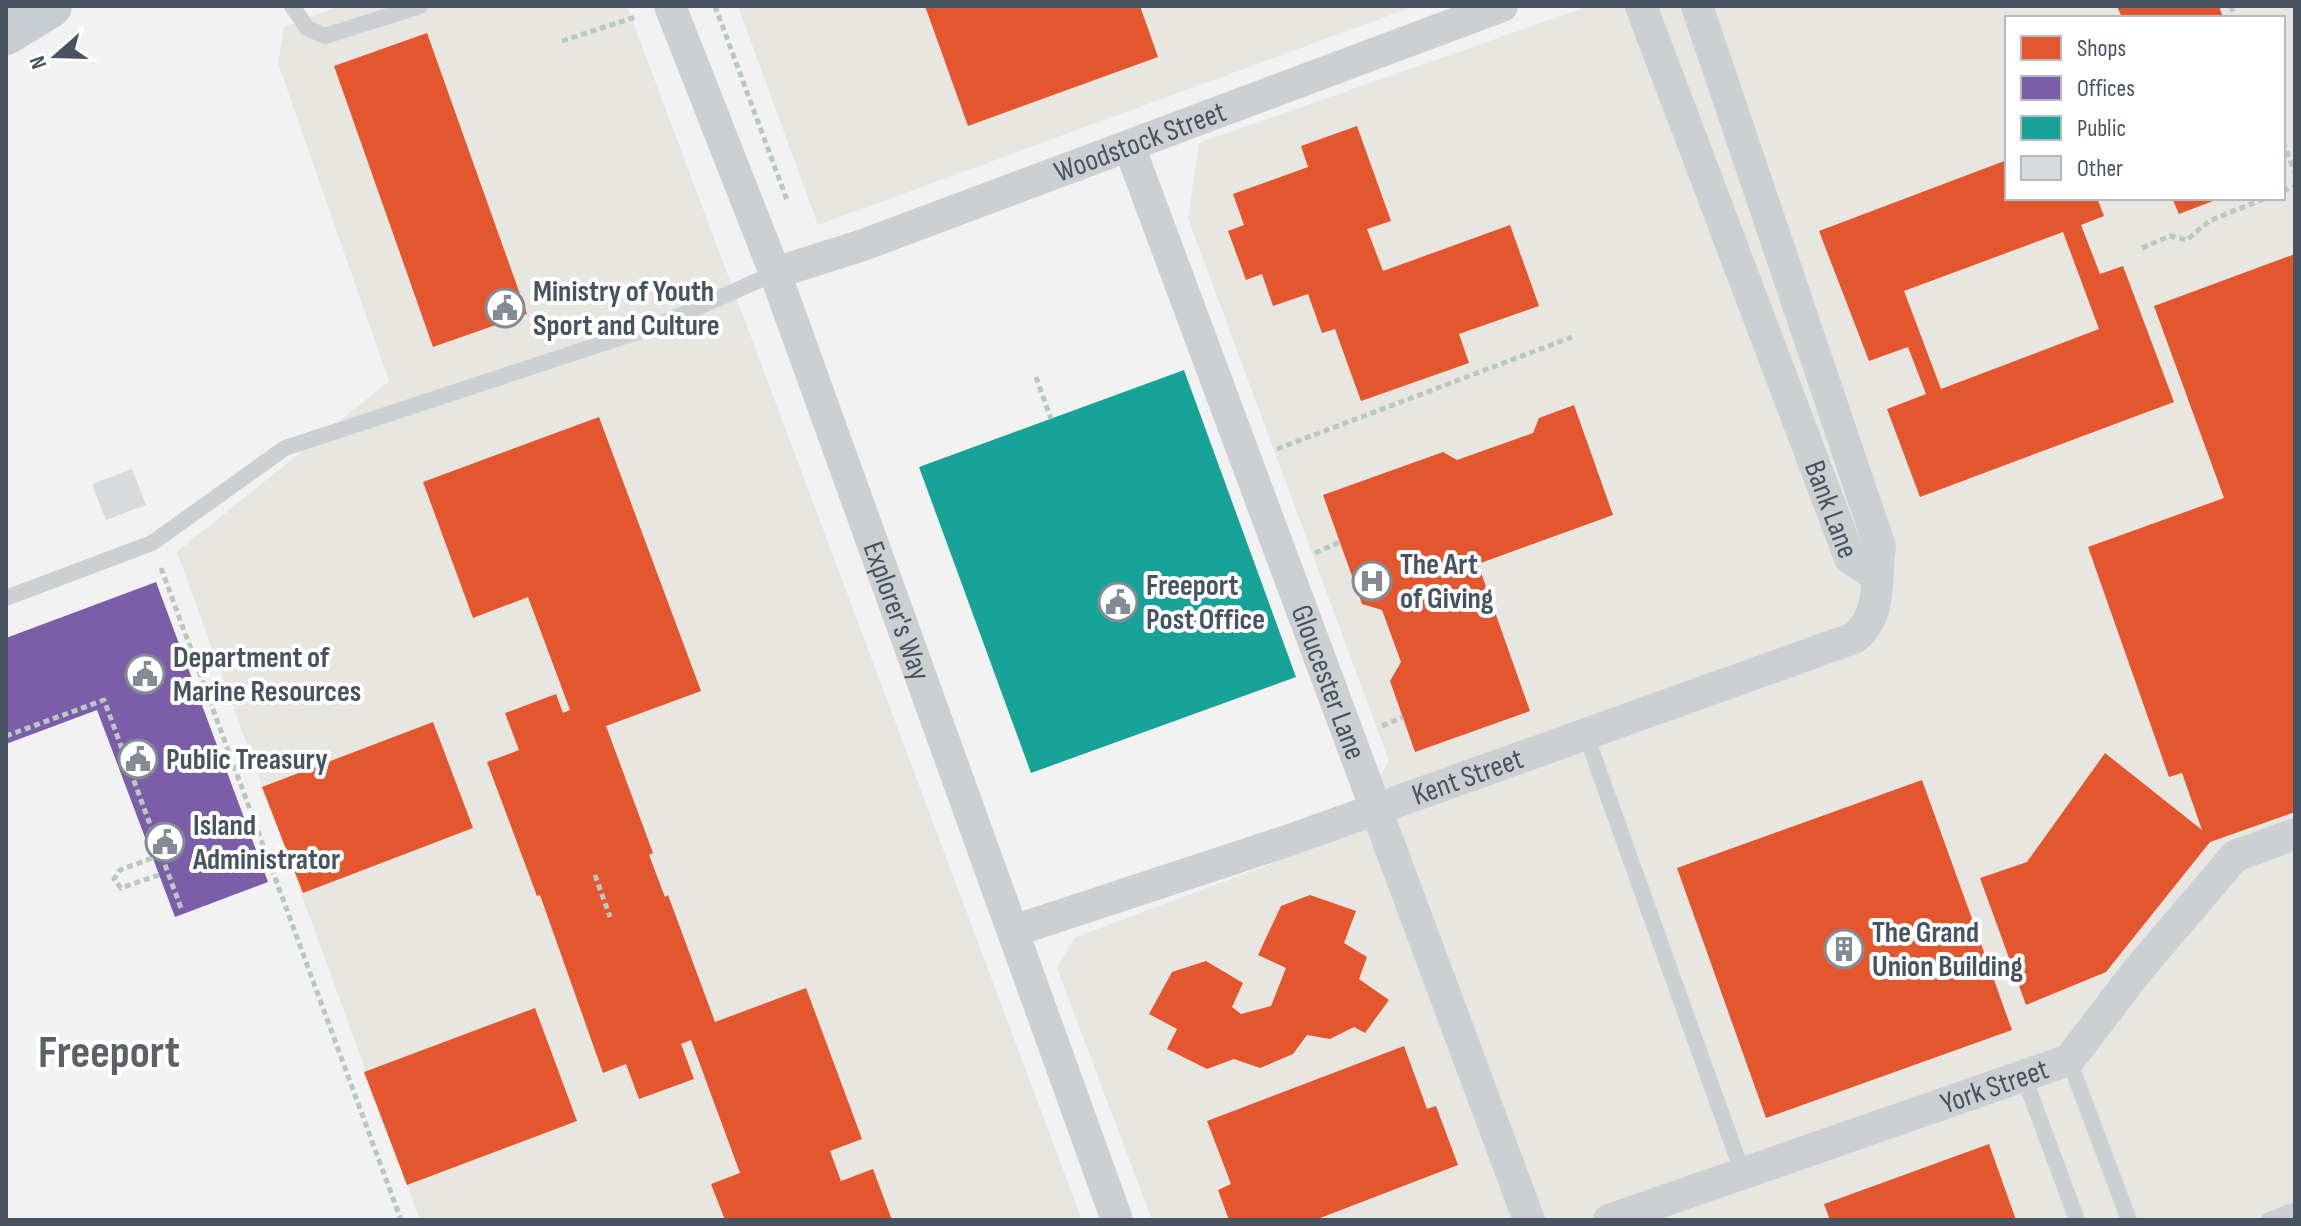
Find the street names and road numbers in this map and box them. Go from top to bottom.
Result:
street label: Woodstock Street [1050,94,1231,191]
street label: Bank Lane [1796,456,1865,563]
street label: Explorer's Way [854,537,938,686]
street label: Gloucester Lane [1283,600,1373,765]
street label: Kent Street [1407,741,1528,814]
street label: York Street [1936,1052,2053,1122]

